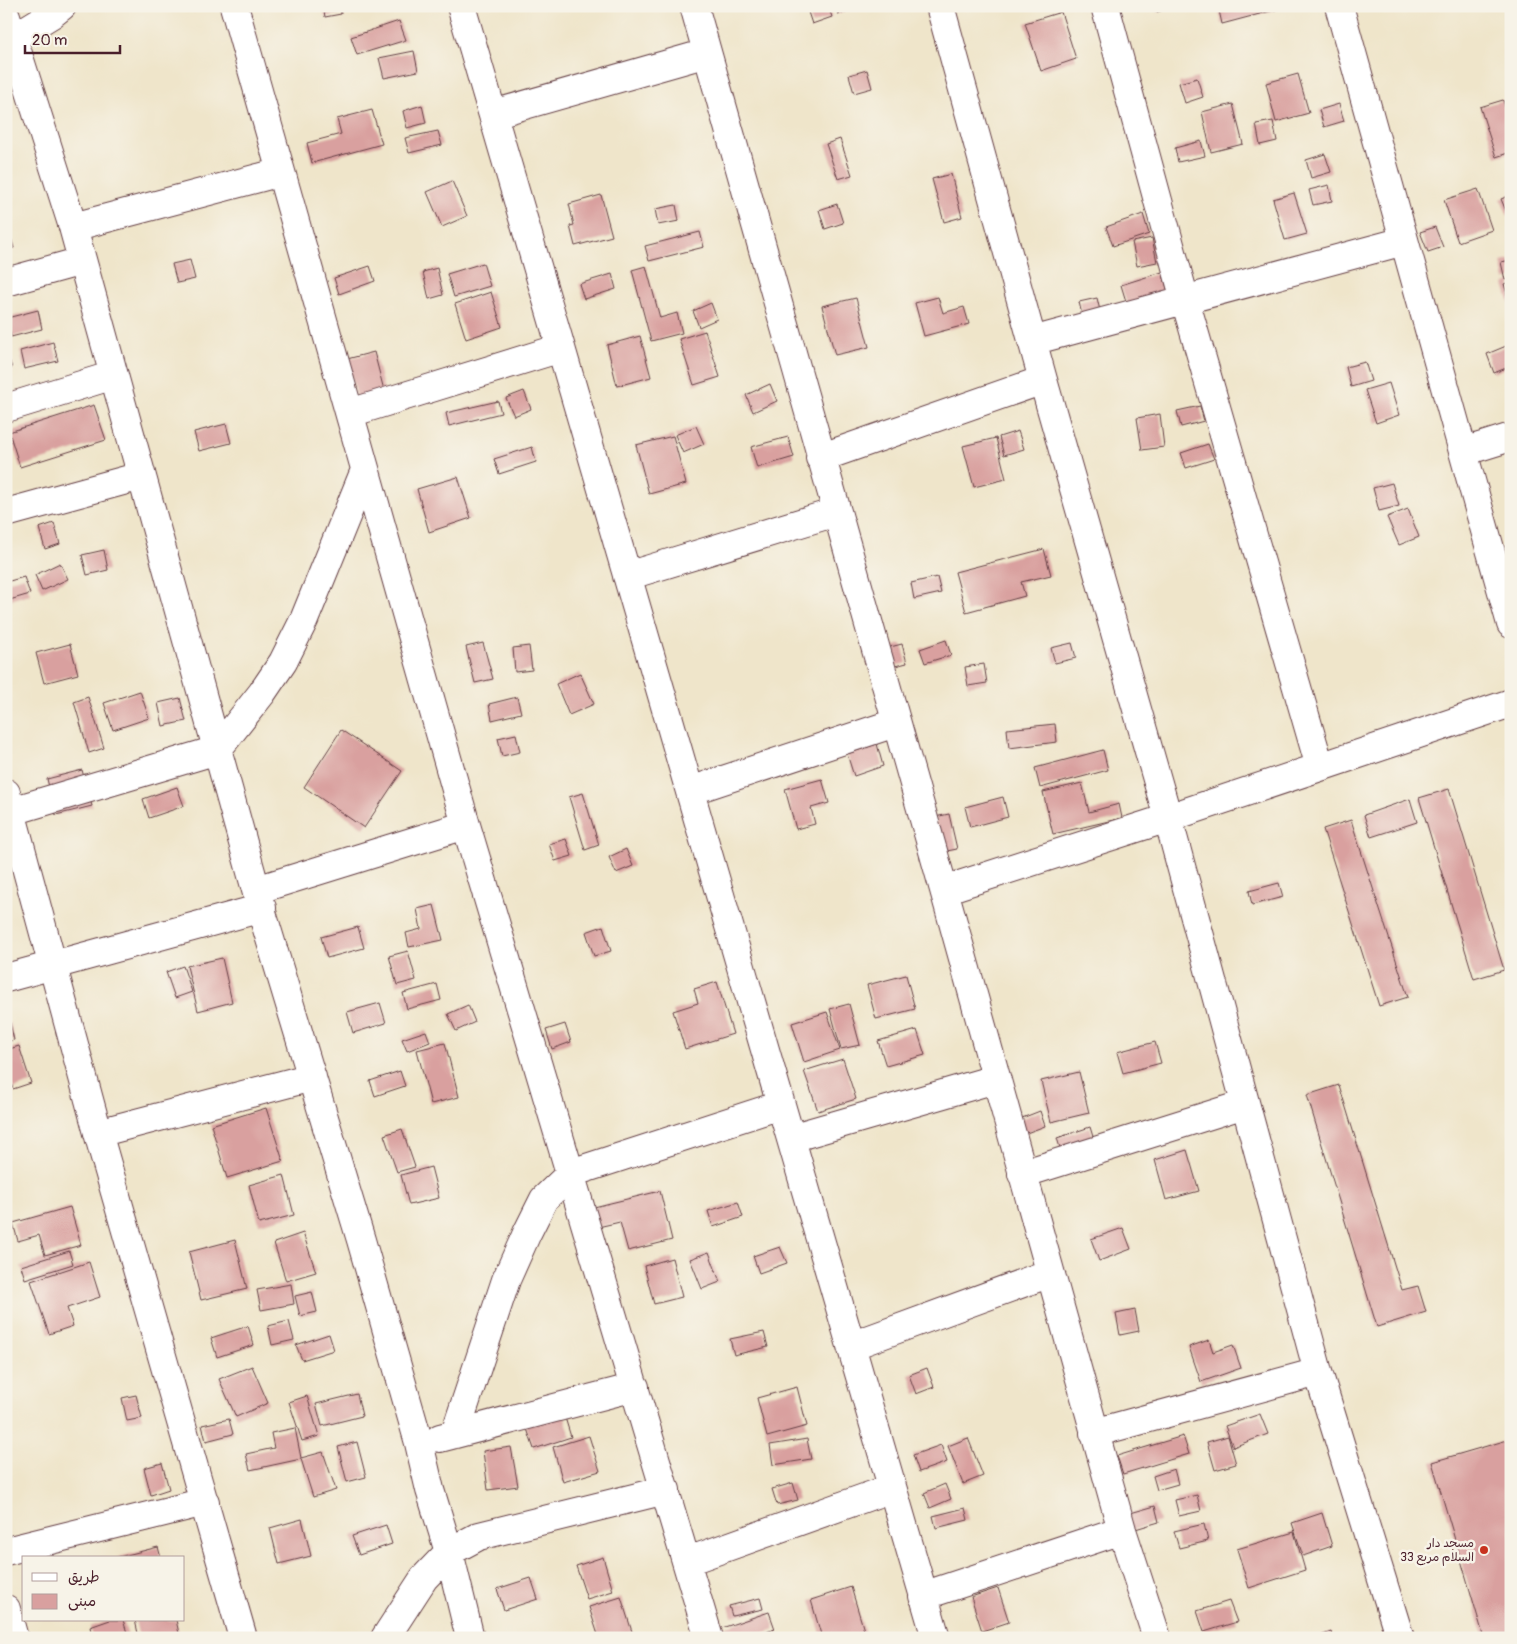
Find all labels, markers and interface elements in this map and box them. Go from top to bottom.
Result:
scale bar [25,22,120,54]
text: 20 m [32,31,67,50]
place label: مسجد دار السلام مربع 33 [1400,1536,1474,1566]
marker: مسجد دار السلام مربع 33 [1478,1544,1490,1556]
legend [22,1556,185,1622]
text: طريق [68,1568,100,1587]
text: مبنى [68,1592,96,1611]

